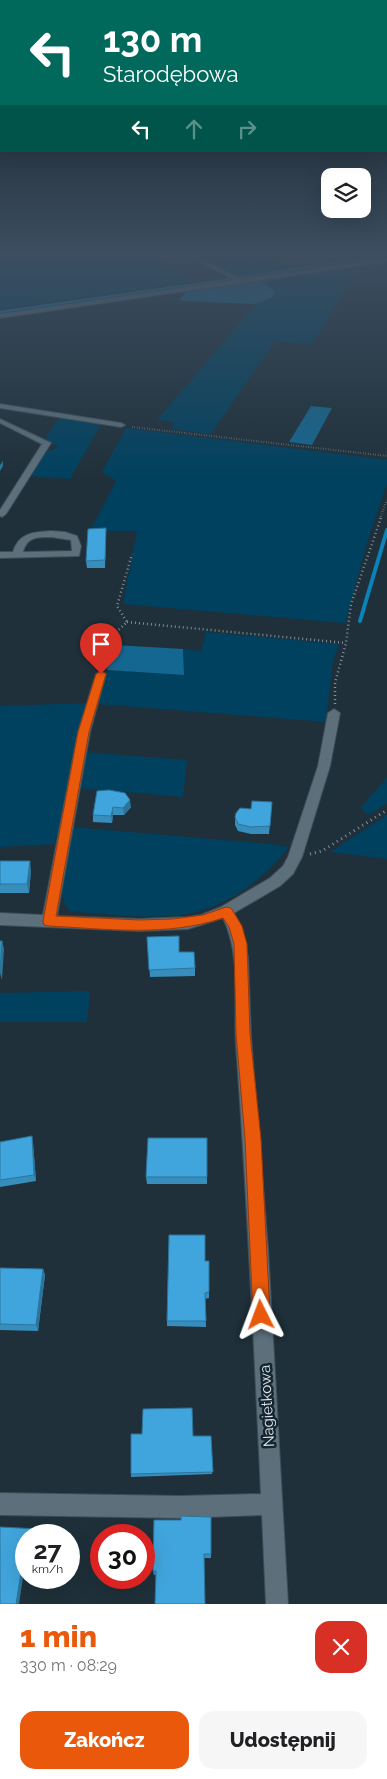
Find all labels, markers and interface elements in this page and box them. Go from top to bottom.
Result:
text: 130 m [103,19,202,60]
icon: left [20,20,85,85]
text: Starodębowa [103,61,238,87]
icon: left [127,115,155,143]
icon: ahead [180,115,208,143]
icon: right [233,115,261,143]
map controls [321,168,371,218]
button: layers [321,168,371,218]
pin [80,623,122,674]
icon: arrive [87,630,115,658]
position arrow [234,1288,286,1340]
street label: Nagietkowa [256,1364,278,1448]
speed limit sign: 30 [90,1524,155,1589]
text: 27 [33,1535,62,1565]
text: km/h [32,1562,63,1576]
text: 1 min [20,1619,97,1654]
button: close [315,1621,367,1673]
text: 330 m · 08:29 [20,1656,117,1675]
button: Zakończ [20,1711,189,1769]
button: Udostępnij [199,1711,367,1769]

